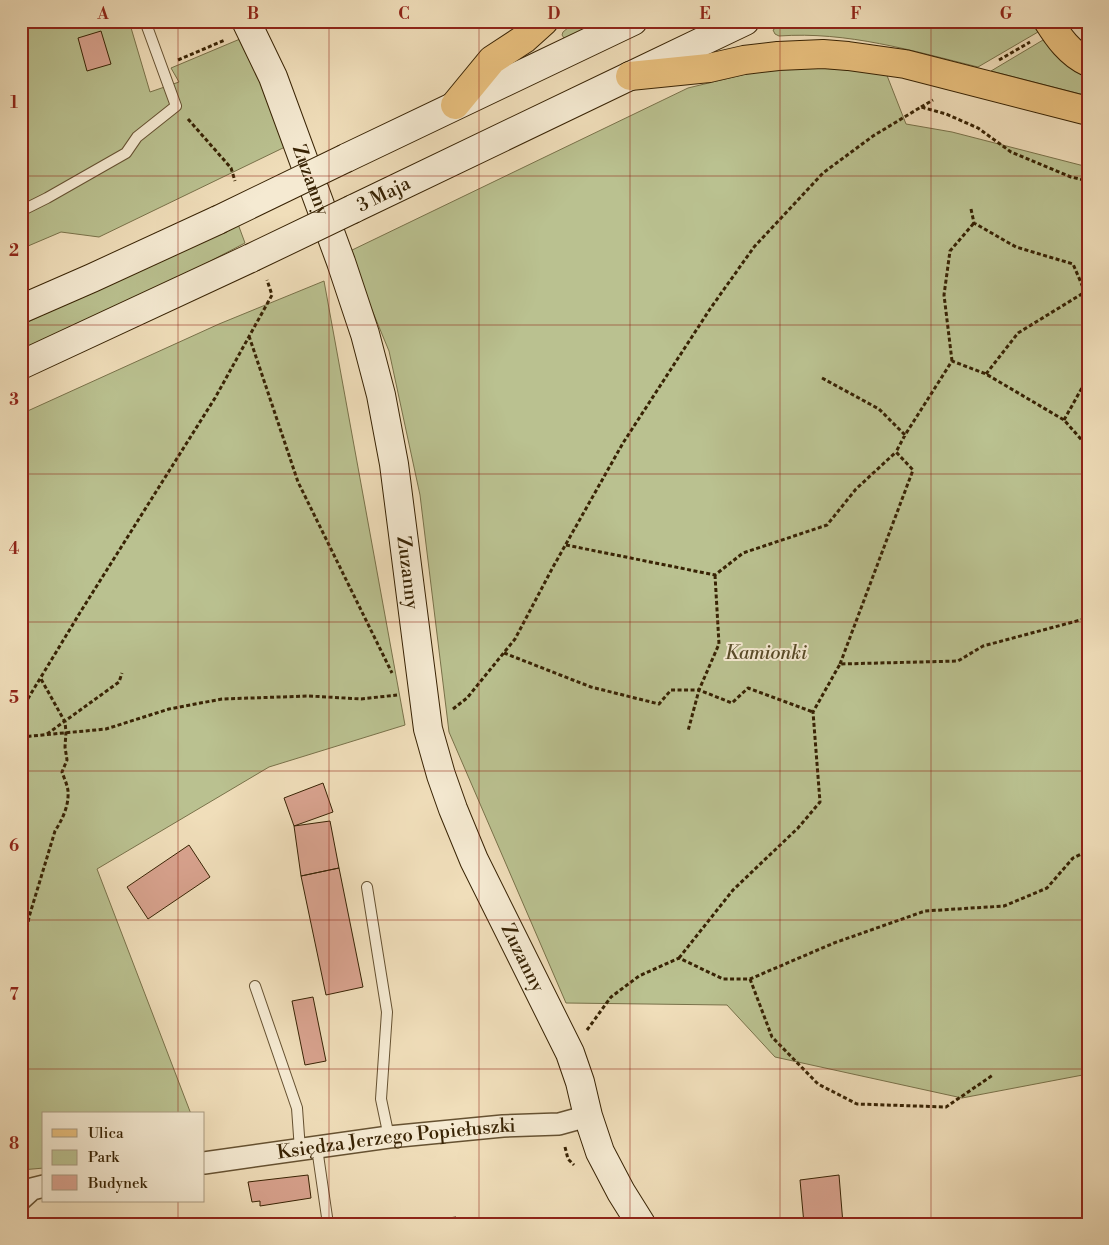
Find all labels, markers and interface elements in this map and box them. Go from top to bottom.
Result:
text: A [96,4,109,24]
text: B [247,4,259,24]
text: C [398,4,410,24]
text: D [548,4,561,24]
text: E [699,4,711,24]
text: F [850,4,862,24]
text: G [1000,4,1013,24]
text: 1 [10,93,18,113]
street label: Zuzanny [287,141,335,220]
street label: 3 Maja [353,171,415,217]
text: 2 [9,241,19,261]
text: 3 [9,390,19,410]
street label: Zuzanny [391,535,425,612]
text: 4 [9,539,20,559]
park label: Kamionki [725,641,807,665]
text: 5 [9,688,19,708]
text: 6 [9,836,19,856]
street label: Zuzanny [496,920,550,997]
text: 7 [9,985,19,1005]
legend [42,1112,205,1202]
street label: Księdza Jerzego Popiełuszki [276,1114,516,1165]
text: Ulica [88,1124,124,1143]
text: 8 [9,1134,19,1154]
text: Park [88,1148,120,1167]
text: Budynek [87,1174,149,1193]

